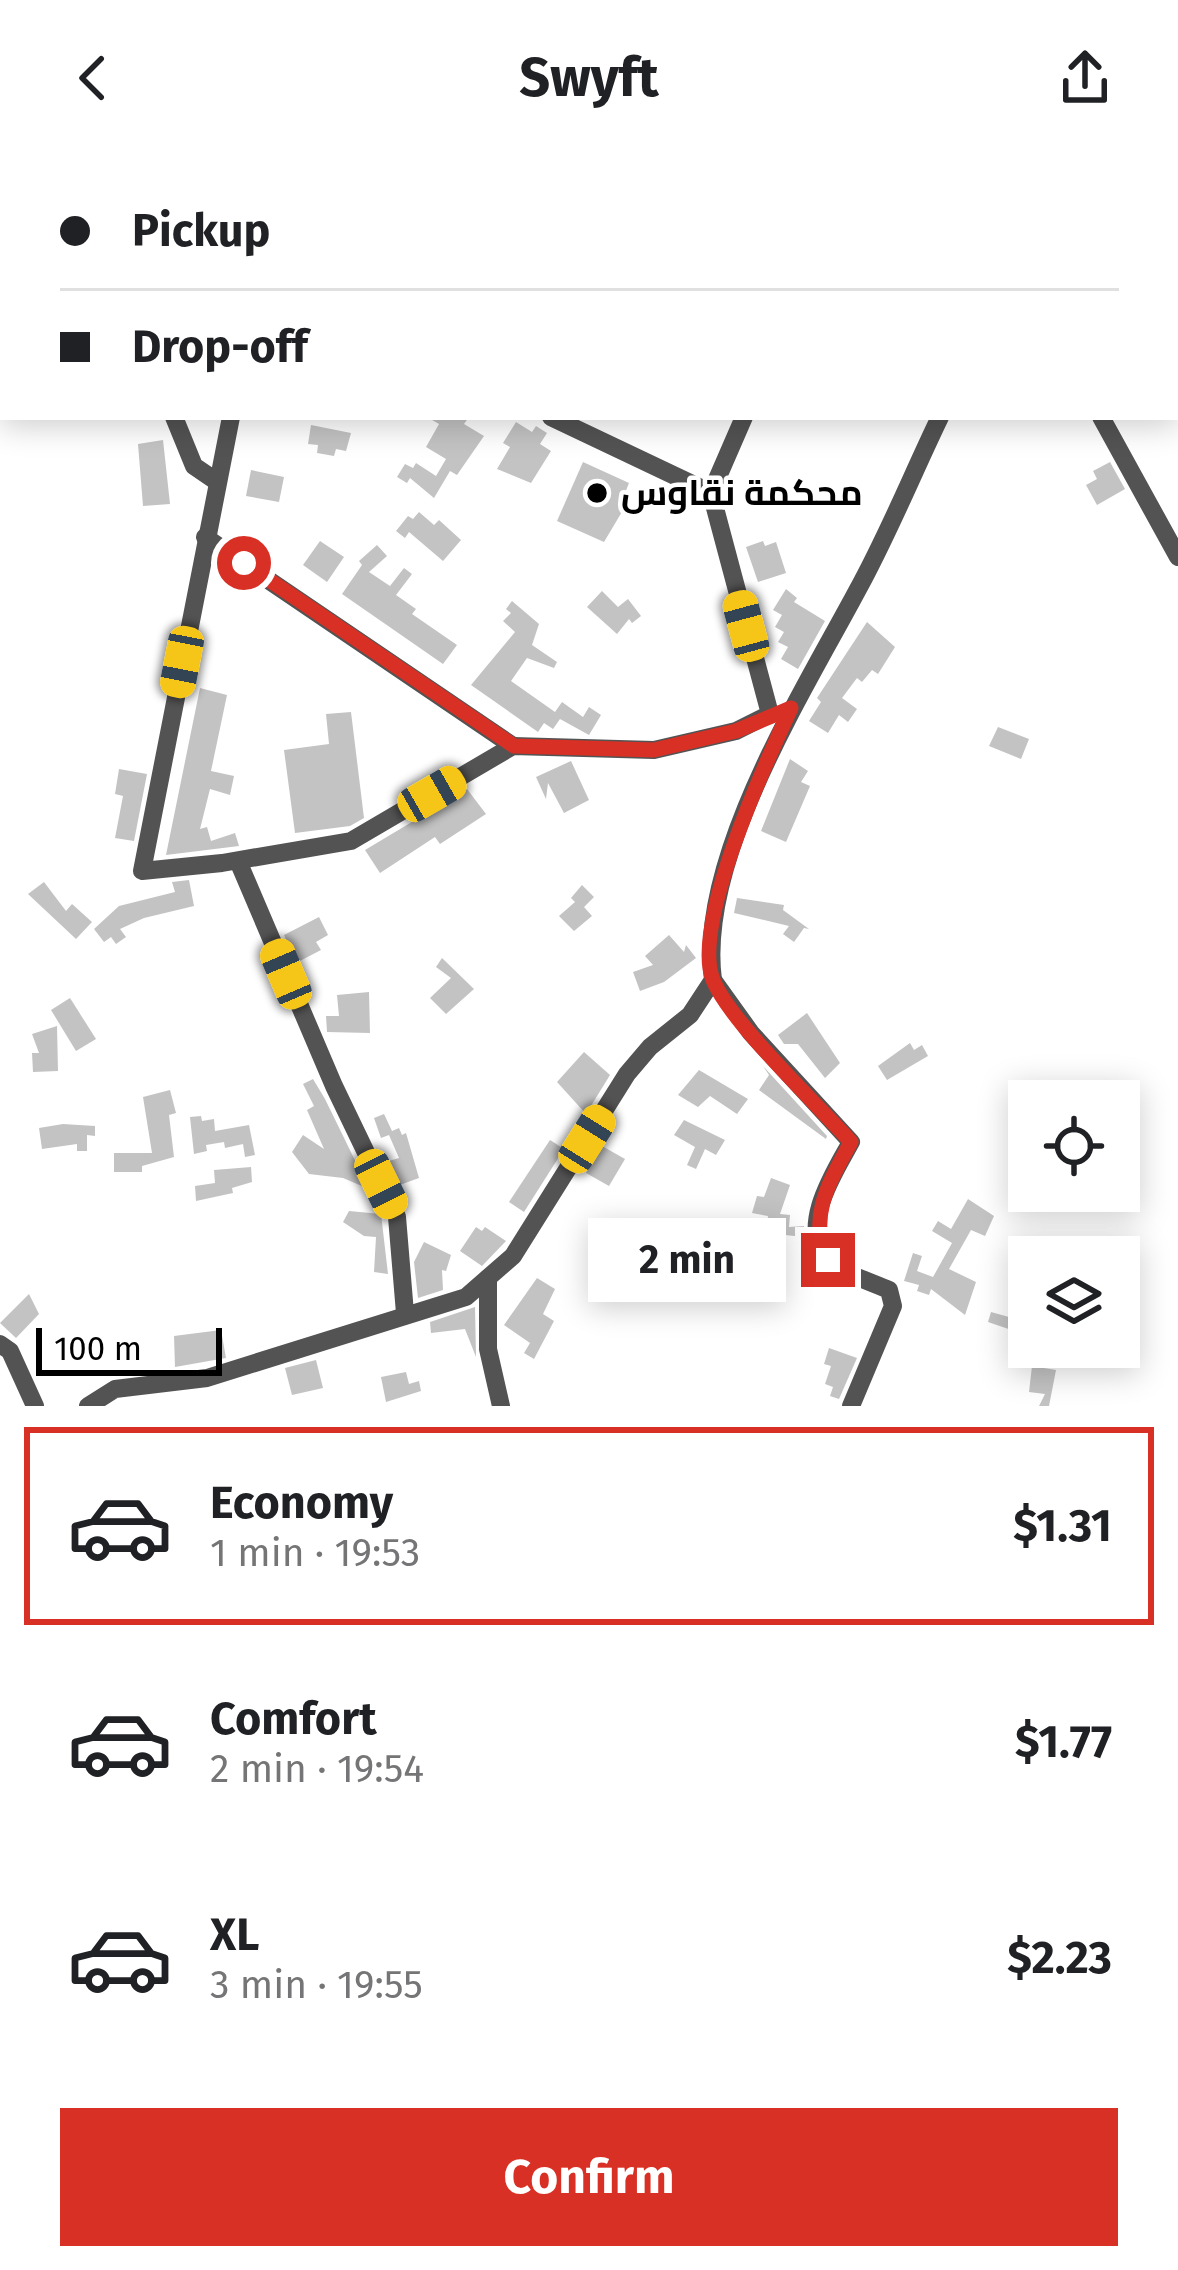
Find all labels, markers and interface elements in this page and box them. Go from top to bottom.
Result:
icon: back [60,45,126,111]
icon: share [1052,45,1118,111]
text: Swyft [519,46,659,110]
text: Pickup [132,204,270,258]
text: Drop-off [132,320,308,374]
place label: محكمة نقاوس [621,471,863,515]
marker: محكمة نقاوس [584,480,610,506]
route start [217,536,271,590]
car [719,587,773,665]
car [157,623,207,701]
car [392,760,472,828]
car [255,934,317,1014]
map controls [1008,1080,1140,1368]
button: locate [1008,1080,1140,1212]
car [553,1099,621,1179]
car [349,1144,413,1224]
callout: 2 min [588,1218,786,1302]
route end [801,1233,855,1287]
button: layers [1008,1236,1140,1368]
text: 2 min [639,1237,735,1283]
scale bar [36,1322,222,1375]
text: 100 m [54,1329,142,1369]
icon: car [66,1472,174,1580]
text: Economy [210,1476,393,1530]
text: $1.31 [1013,1499,1112,1553]
text: 1 min · 19:53 [210,1530,420,1576]
icon: car [66,1688,174,1796]
text: Comfort [210,1692,377,1746]
text: $1.77 [1015,1715,1112,1769]
text: 2 min · 19:54 [210,1746,424,1792]
icon: car [66,1904,174,2012]
text: XL [210,1908,259,1962]
text: $2.23 [1007,1931,1112,1985]
text: 3 min · 19:55 [210,1962,423,2008]
button: Confirm [60,2108,1118,2246]

